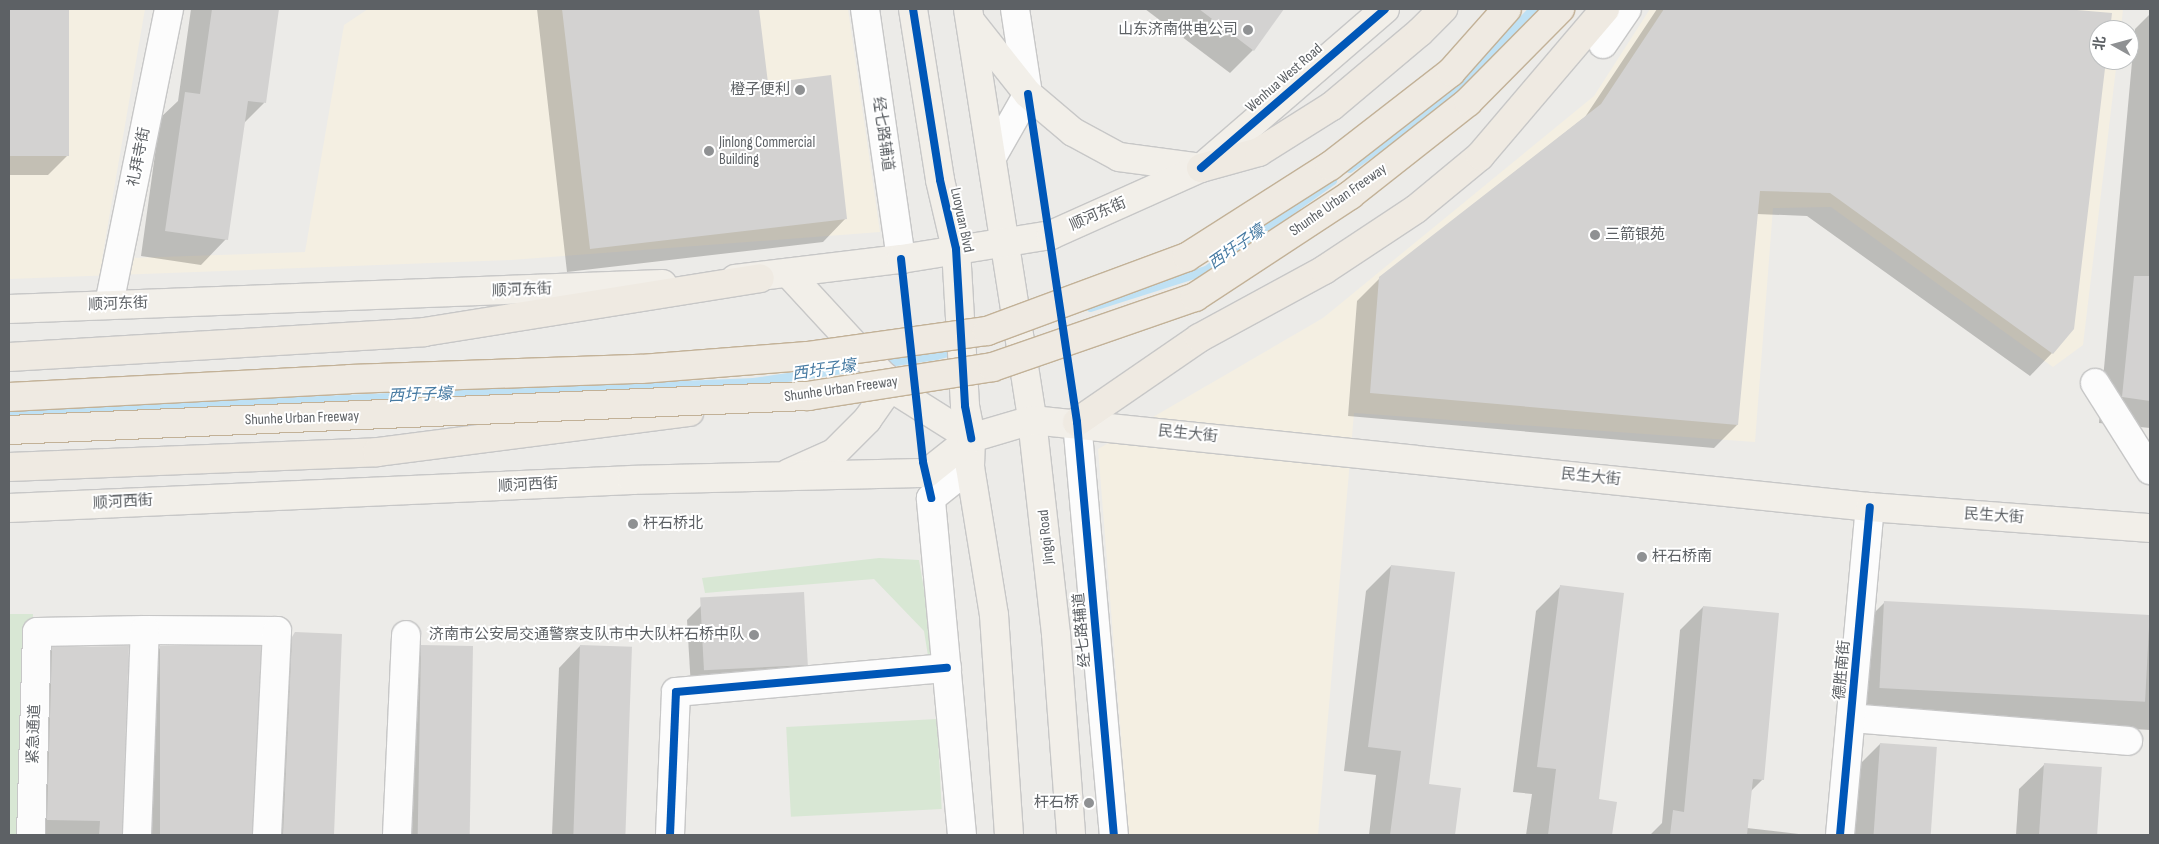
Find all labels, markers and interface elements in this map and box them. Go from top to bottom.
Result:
north arrow [2089,20,2139,70]
place label: 山东济南供电公司 [1118,21,1238,39]
marker: 山东济南供电公司 [1242,24,1254,36]
text: 北 [2090,35,2109,51]
street label: Wenhua West Road [1242,40,1326,116]
place label: 橙子便利 [730,81,790,99]
marker: 橙子便利 [794,84,806,96]
street label: 经七路辅道 [869,96,897,172]
street label: 礼拜寺街 [124,126,154,188]
place label: Jinlong Commercial Building [719,133,815,168]
marker: Jinlong Commercial Building [703,145,715,157]
street label: Shunhe Urban Freeway [1286,160,1390,240]
street label: Luoyuan Blvd [946,186,978,254]
street label: 顺河东街 [1067,194,1129,234]
water label: 西圩子壕 [1205,222,1269,274]
place label: 三箭银苑 [1605,226,1665,244]
marker: 三箭银苑 [1589,229,1601,241]
street label: 顺河东街 [492,280,552,300]
street label: 顺河东街 [88,294,148,314]
water label: 西圩子壕 [791,357,857,385]
street label: Shunhe Urban Freeway [783,372,899,406]
water label: 西圩子壕 [388,385,452,407]
street label: Shunhe Urban Freeway [245,407,359,429]
street label: 民生大街 [1157,422,1219,446]
street label: 民生大街 [1560,465,1622,489]
street label: 顺河西街 [498,474,558,496]
street label: 顺河西街 [93,491,153,513]
street label: 民生大街 [1963,505,2025,527]
street label: Jingqi Road [1034,509,1058,565]
place label: 杆石桥北 [643,515,703,533]
marker: 杆石桥北 [627,518,639,530]
place label: 杆石桥南 [1652,548,1712,566]
marker: 杆石桥南 [1636,551,1648,563]
street label: 经七路辅道 [1070,592,1094,668]
place label: 济南市公安局交通警察支队市中大队杆石桥中队 [429,626,744,644]
marker: 济南市公安局交通警察支队市中大队杆石桥中队 [748,629,760,641]
street label: 德胜南街 [1830,639,1854,701]
street label: 紧急通道 [24,704,44,764]
place label: 杆石桥 [1034,794,1079,812]
marker: 杆石桥 [1083,797,1095,809]

